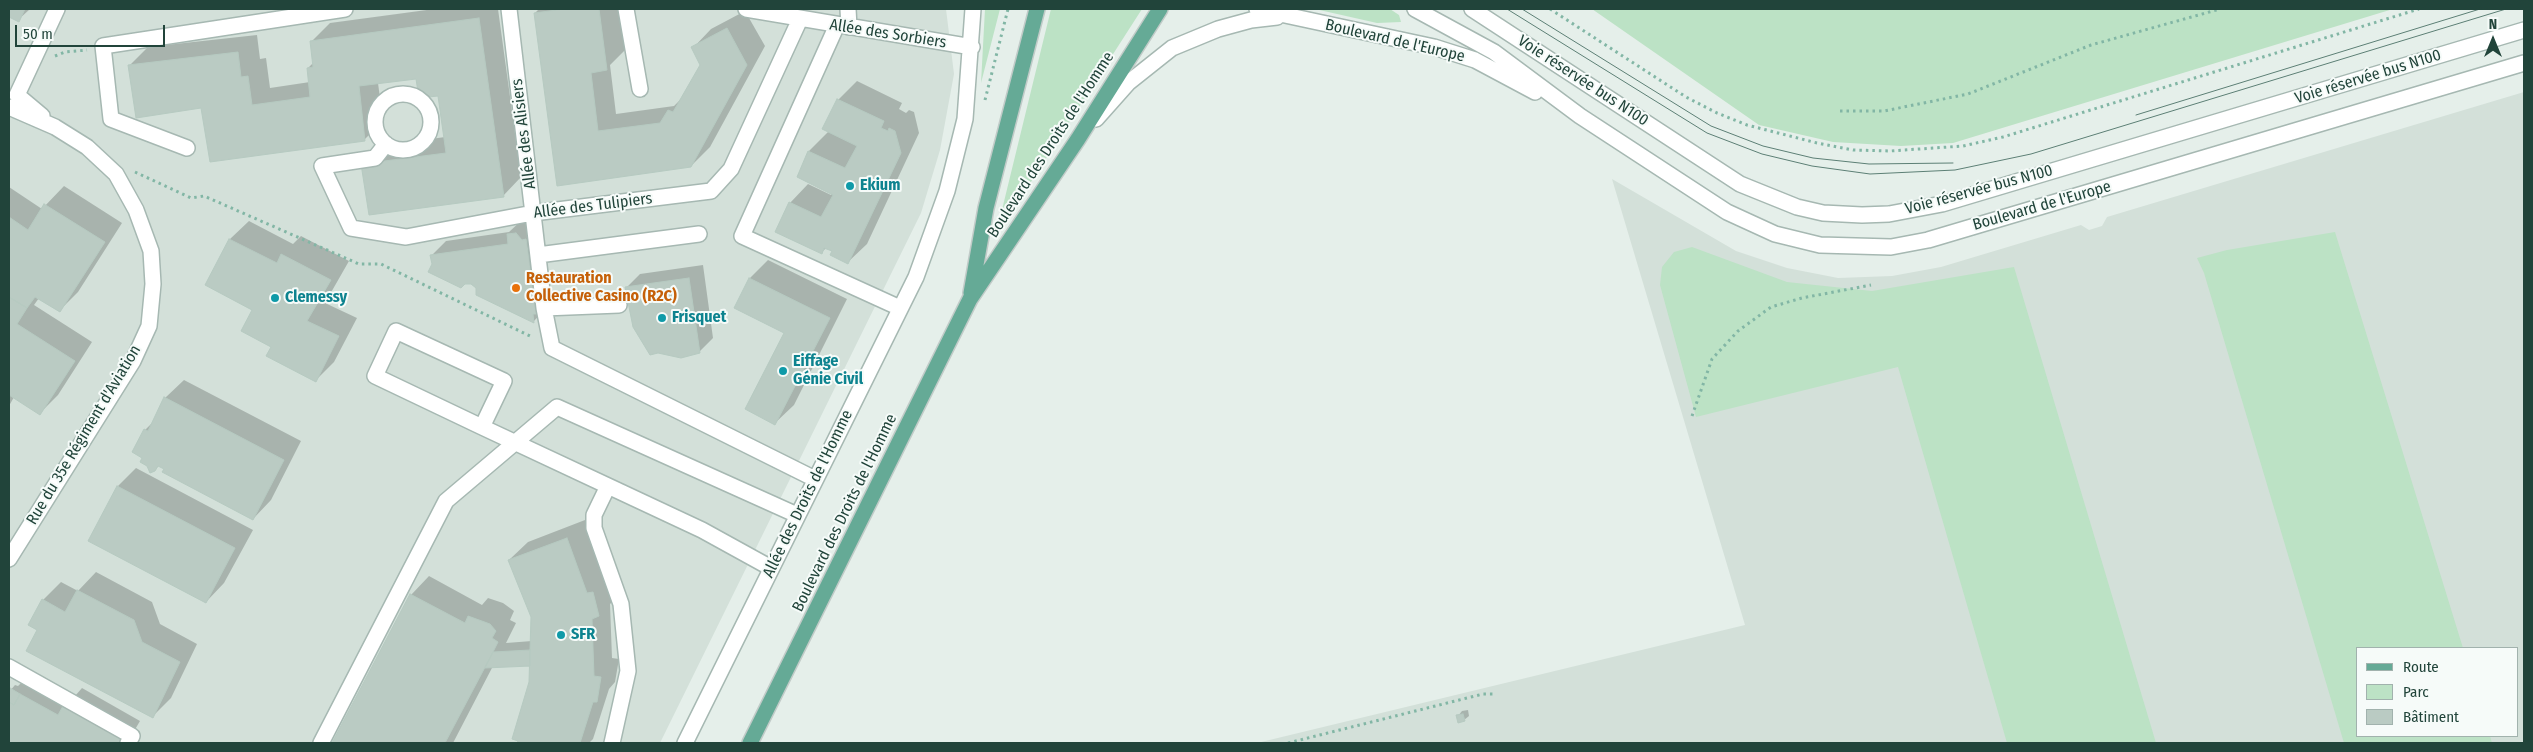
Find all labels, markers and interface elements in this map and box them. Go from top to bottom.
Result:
scale bar [18,15,168,47]
street label: Allée des Sorbiers [828,15,948,53]
north arrow [2468,15,2518,65]
street label: Boulevard de l'Europe [1323,16,1467,66]
text: N [2489,16,2497,33]
text: 50 m [23,25,53,43]
street label: Voie réservée bus N100 [1514,32,1652,130]
street label: Voie réservée bus N100 [2293,46,2443,108]
street label: Boulevard des Droits de l'Homme [984,49,1118,241]
street label: Allée des Alisiers [508,78,540,190]
street label: Voie réservée bus N100 [1903,161,2055,219]
place label: Ekium [860,176,900,196]
street label: Boulevard de l'Europe [1971,177,2113,235]
marker: Ekium [844,180,856,192]
street label: Allée des Tulipiers [533,189,653,223]
place label: Restauration Collective Casino (R2C) [526,269,677,307]
marker: Restauration Collective Casino (R2C) [510,282,522,294]
place label: Clemessy [285,288,347,308]
marker: Clemessy [269,292,281,304]
place label: Frisquet [672,308,726,328]
marker: Frisquet [656,312,668,324]
street label: Rue du 35e Régiment d'Aviation [23,342,145,528]
place label: Eiffage Génie Civil [793,352,863,390]
marker: Eiffage Génie Civil [777,365,789,377]
street label: Allée des Droits de l'Homme [759,407,857,581]
street label: Boulevard des Droits de l'Homme [789,411,901,615]
place label: SFR [571,625,595,645]
marker: SFR [555,629,567,641]
legend [2356,647,2518,737]
text: Route [2403,658,2439,676]
text: Parc [2403,683,2429,701]
text: Bâtiment [2403,708,2459,726]

